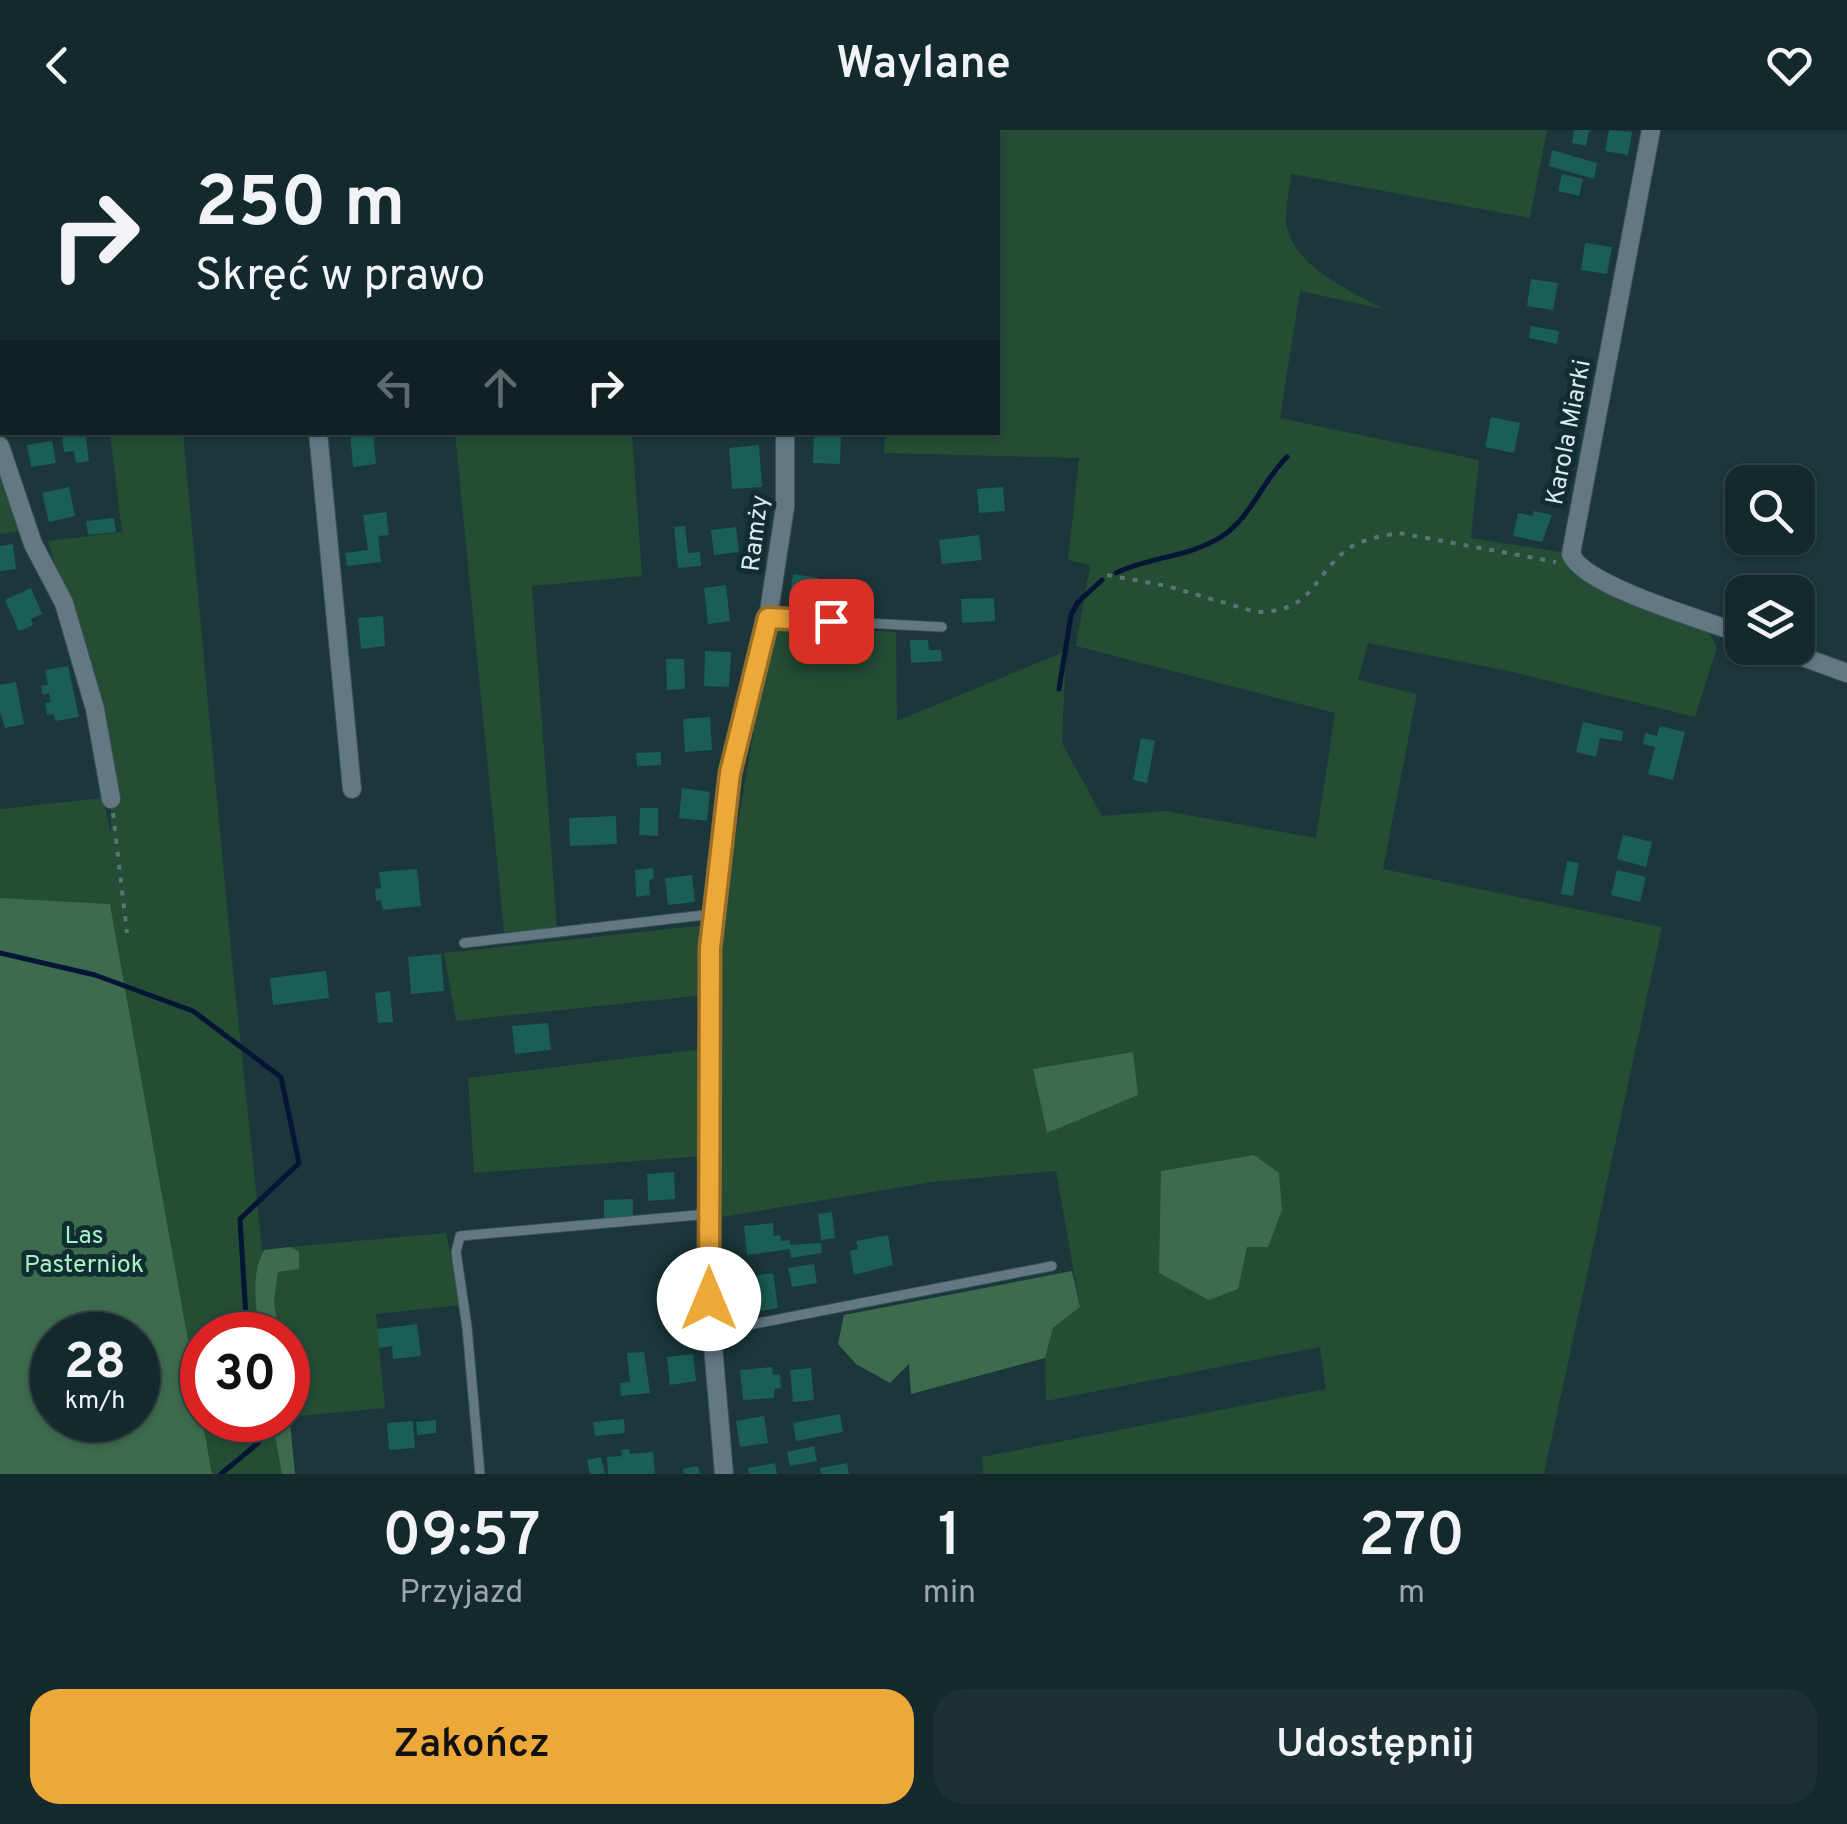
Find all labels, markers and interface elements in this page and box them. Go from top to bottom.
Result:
text: Waylane [836,37,1011,94]
icon: back [30,38,85,93]
icon: heart [1762,38,1817,93]
text: 250 m [195,162,405,251]
icon: right [30,170,160,300]
text: Skręć w prawo [195,249,485,306]
street label: Karola Miarki [1540,357,1600,508]
icon: left [368,360,423,415]
icon: ahead [473,360,528,415]
icon: right [578,360,633,415]
map controls [1725,465,1815,665]
button: search [1725,465,1815,555]
street label: Ramży [736,493,778,573]
button: layers [1725,575,1815,665]
pin [789,579,874,664]
icon: arrive [804,594,859,649]
park label: Las Pasterniok [24,1221,144,1282]
position arrow [657,1247,761,1351]
speed limit sign: 30 [180,1312,310,1442]
text: 28 [64,1333,126,1396]
text: km/h [65,1386,125,1418]
text: 09:57 [382,1501,541,1577]
text: 1 [938,1501,961,1577]
text: 270 [1358,1501,1465,1577]
text: Przyjazd [399,1574,523,1614]
text: min [923,1574,976,1614]
text: m [1398,1574,1425,1614]
button: Zakończ [30,1689,914,1804]
button: Udostępnij [934,1689,1817,1804]

